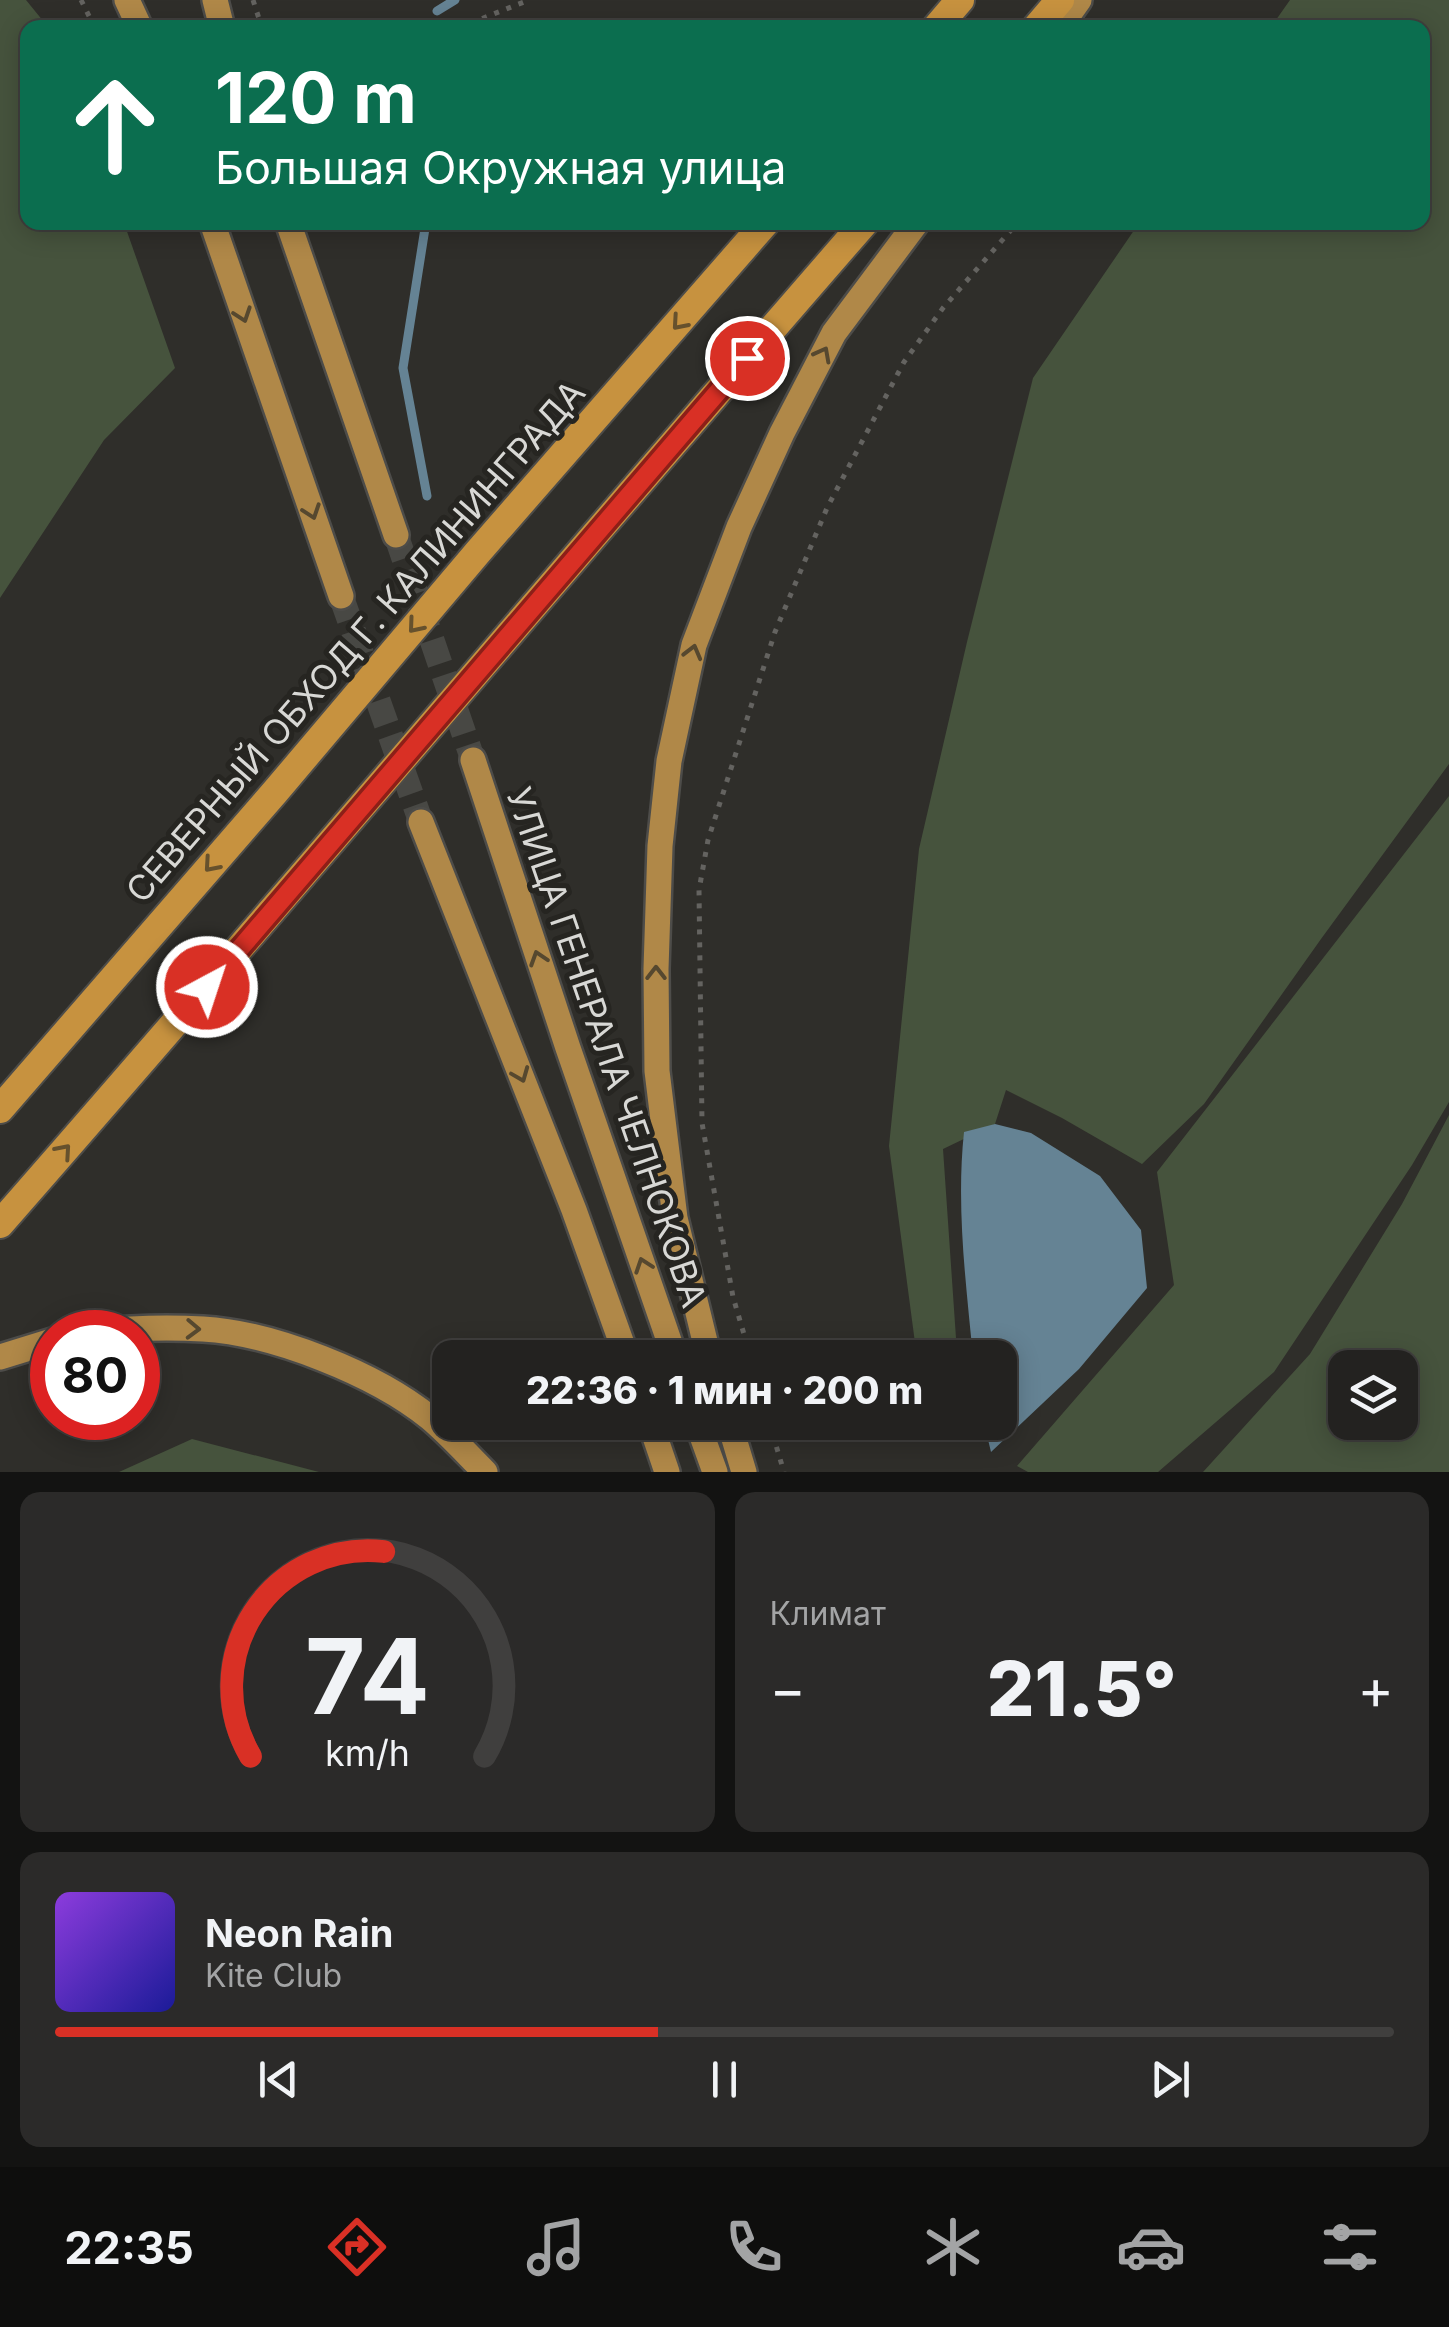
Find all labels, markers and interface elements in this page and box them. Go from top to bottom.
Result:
text: 120 m [215,55,417,140]
icon: ahead [50,60,180,190]
text: Большая Окружная улица [215,140,787,195]
one-way arrow [232,305,252,322]
one-way arrow [673,311,691,329]
pin [705,316,790,401]
icon: arrive [720,331,775,386]
one-way arrow [811,347,830,365]
street label: СЕВЕРНЫЙ ОБХОД Г. КАЛИНИНГРАДА [117,371,593,911]
one-way arrow [301,503,321,520]
one-way arrow [409,615,427,633]
one-way arrow [682,644,703,661]
street label: УЛИЦА ГЕНЕРАЛА ЧЕЛНОКОВА [498,782,716,1312]
one-way arrow [205,853,223,872]
position arrow [155,935,259,1039]
one-way arrow [529,950,549,967]
one-way arrow [645,965,667,980]
one-way arrow [509,1066,529,1083]
one-way arrow [53,1144,71,1163]
one-way arrow [634,1258,654,1275]
speed limit sign: 80 [30,1310,160,1440]
one-way arrow [186,1318,202,1339]
map controls [1328,1350,1418,1440]
button: layers [1328,1350,1418,1440]
text: 22:36 · 1 мин · 200 m [526,1367,923,1413]
text: Климат [770,1594,886,1633]
text: 74 [305,1613,430,1739]
text: 21.5° [987,1643,1177,1734]
text: − [770,1656,806,1722]
text: + [1358,1656,1394,1722]
text: km/h [325,1731,410,1775]
text: Neon Rain [205,1910,393,1956]
text: Kite Club [205,1956,342,1995]
icon: previous [251,2052,306,2107]
icon: pause [697,2052,752,2107]
icon: next [1143,2052,1198,2107]
icon: directions [322,2212,392,2282]
icon: music [521,2212,591,2282]
icon: phone [719,2212,789,2282]
icon: climate [918,2212,988,2282]
icon: car [1116,2212,1186,2282]
icon: filters [1315,2212,1385,2282]
text: 22:35 [64,2220,194,2275]

